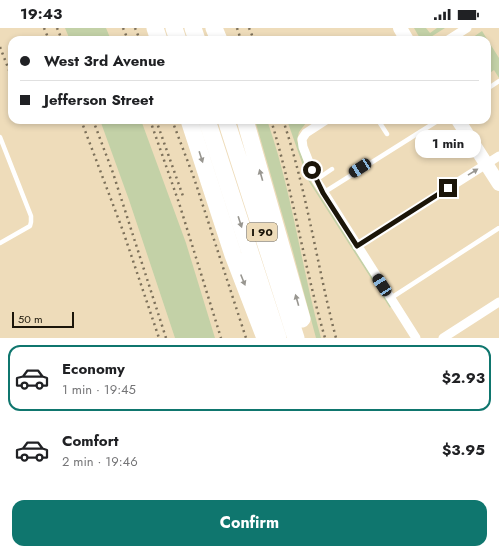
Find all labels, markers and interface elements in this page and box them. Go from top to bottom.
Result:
text: 19:43 [20,3,62,25]
text: West 3rd Avenue [44,50,165,72]
text: Jefferson Street [44,89,154,111]
callout: 1 min [415,130,481,158]
text: 1 min [432,134,464,153]
one-way arrow [199,151,205,163]
car [347,156,373,180]
route start [303,161,321,179]
one-way arrow [468,168,478,176]
one-way arrow [258,169,264,181]
route end [439,179,457,197]
one-way arrow [238,217,244,229]
road number: I 90 [247,223,277,241]
car [370,272,394,298]
one-way arrow [241,274,247,286]
one-way arrow [293,294,299,307]
scale bar [12,310,74,329]
text: 50 m [18,311,43,327]
text: Economy [62,358,125,380]
icon: car [14,360,50,396]
text: $2.93 [442,367,485,389]
text: 1 min · 19:45 [62,380,136,399]
text: Comfort [62,430,119,452]
icon: car [14,432,50,468]
text: $3.95 [442,439,485,461]
text: 2 min · 19:46 [62,452,138,471]
button: Confirm [12,500,487,546]

